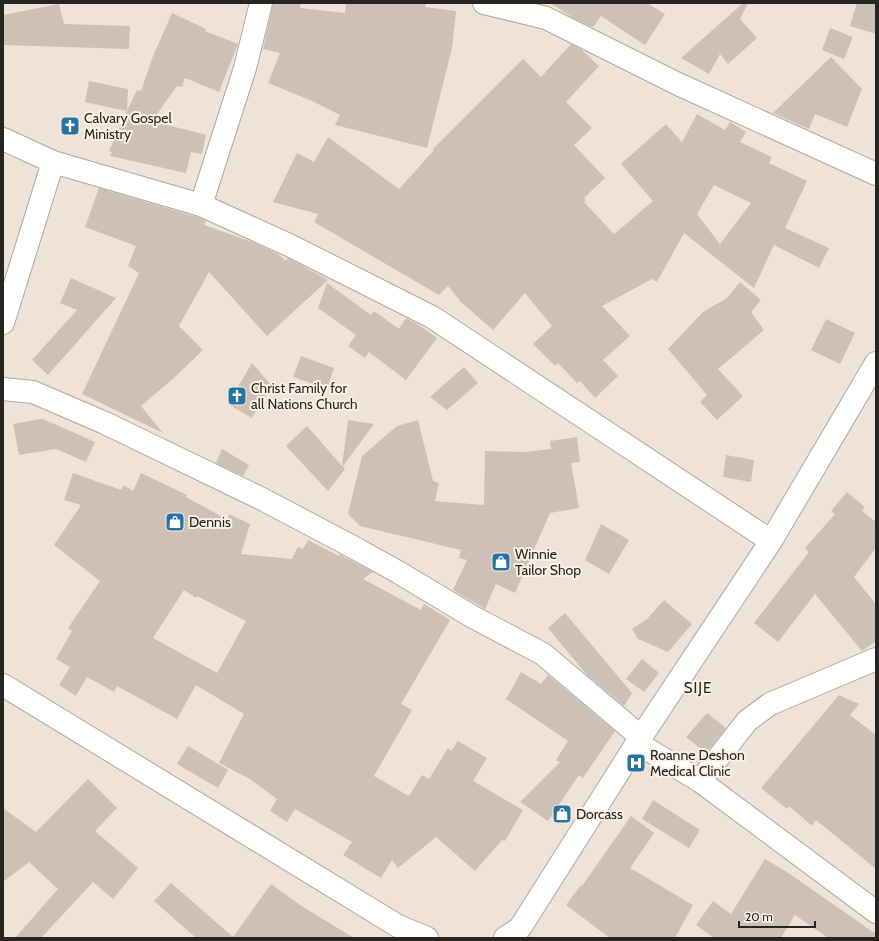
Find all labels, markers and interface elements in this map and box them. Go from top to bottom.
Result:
place label: Calvary Gospel Ministry [84,109,173,143]
church icon: Calvary Gospel Ministry [59,115,81,137]
place label: Christ Family for all Nations Church [251,379,358,413]
church icon: Christ Family for all Nations Church [226,385,248,407]
shop icon: Dennis [164,511,186,533]
place label: Dennis [189,513,231,531]
place label: Winnie Tailor Shop [515,545,581,579]
shop icon: Winnie Tailor Shop [490,551,512,573]
district label: SIJE [684,679,712,697]
place label: Roanne Deshon Medical Clinic [650,746,745,780]
hospital icon: Roanne Deshon Medical Clinic [625,752,647,774]
shop icon: Dorcass [551,803,573,825]
place label: Dorcass [576,805,623,823]
scale bar [739,903,815,929]
text: 20 m [745,909,773,924]

